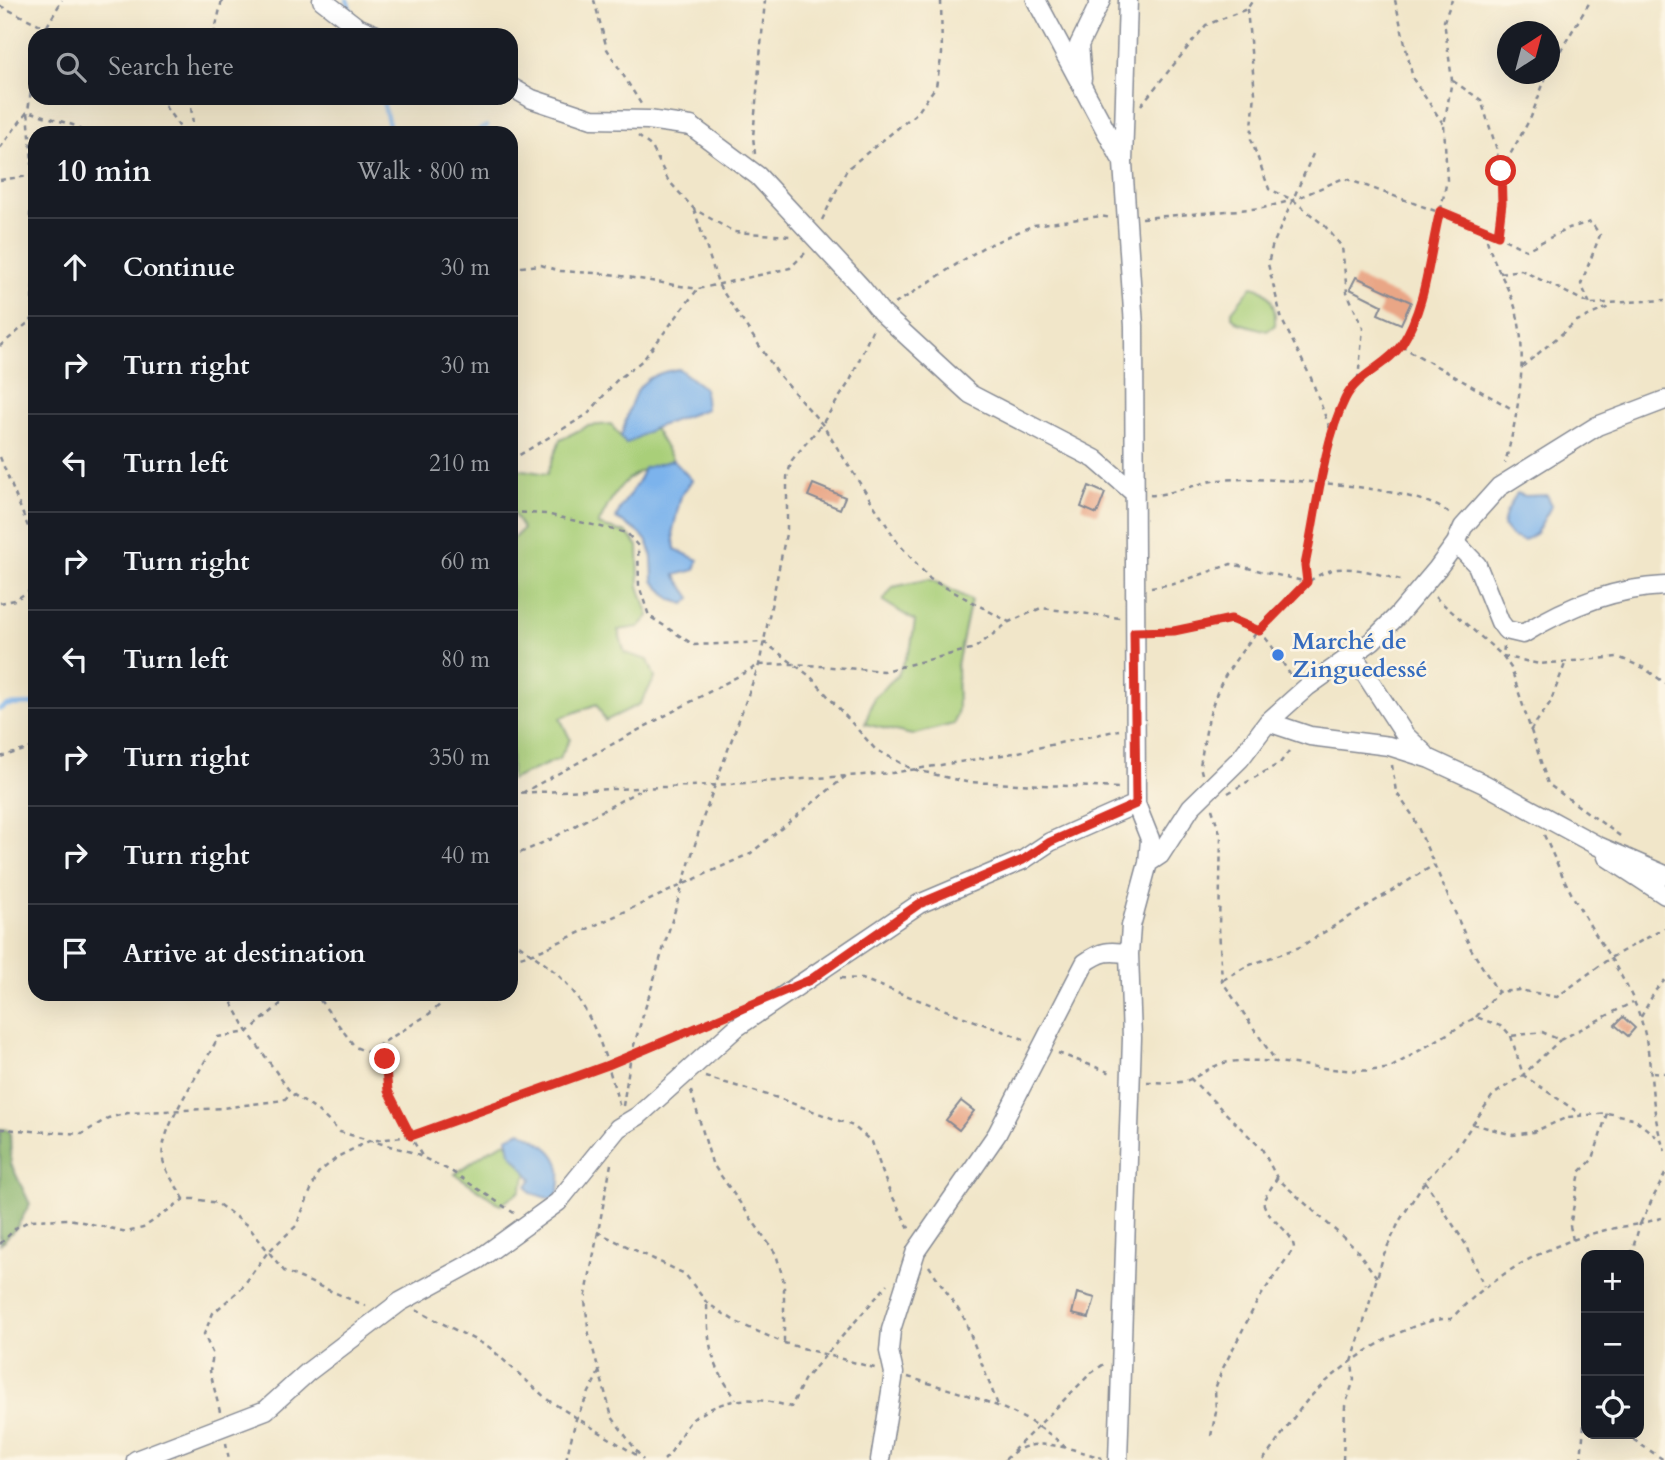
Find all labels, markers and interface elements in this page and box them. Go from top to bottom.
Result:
north arrow [1497,21,1560,84]
search box [28,28,518,105]
icon: search [52,48,90,86]
text: Search here [108,49,234,84]
text: 10 min [56,151,151,192]
route start [1485,155,1516,186]
text: Walk · 800 m [357,156,490,187]
icon: ahead [56,248,94,286]
text: Continue [123,250,235,285]
text: 30 m [441,252,490,283]
icon: right [56,346,94,384]
text: Turn right [123,348,250,383]
text: 30 m [441,350,490,381]
icon: left [56,444,94,482]
text: Turn left [123,446,228,481]
text: 210 m [429,448,490,479]
icon: right [56,542,94,580]
text: Turn right [123,544,250,579]
text: 60 m [441,546,490,577]
place label: Marché de Zinguedessé [1292,625,1428,686]
icon: left [56,640,94,678]
text: Turn left [123,642,228,677]
text: 80 m [441,644,490,675]
marker: Marché de Zinguedessé [1270,647,1286,663]
icon: right [56,738,94,776]
text: Turn right [123,740,250,775]
text: 350 m [429,742,490,773]
icon: right [56,836,94,874]
text: Turn right [123,838,250,873]
text: 40 m [441,840,490,871]
icon: arrive [56,934,94,972]
text: Arrive at destination [123,936,366,971]
route end [369,1043,400,1074]
map controls [1581,1250,1644,1439]
button: + [1581,1250,1644,1313]
button: − [1581,1313,1644,1376]
button: locate [1581,1376,1644,1439]

